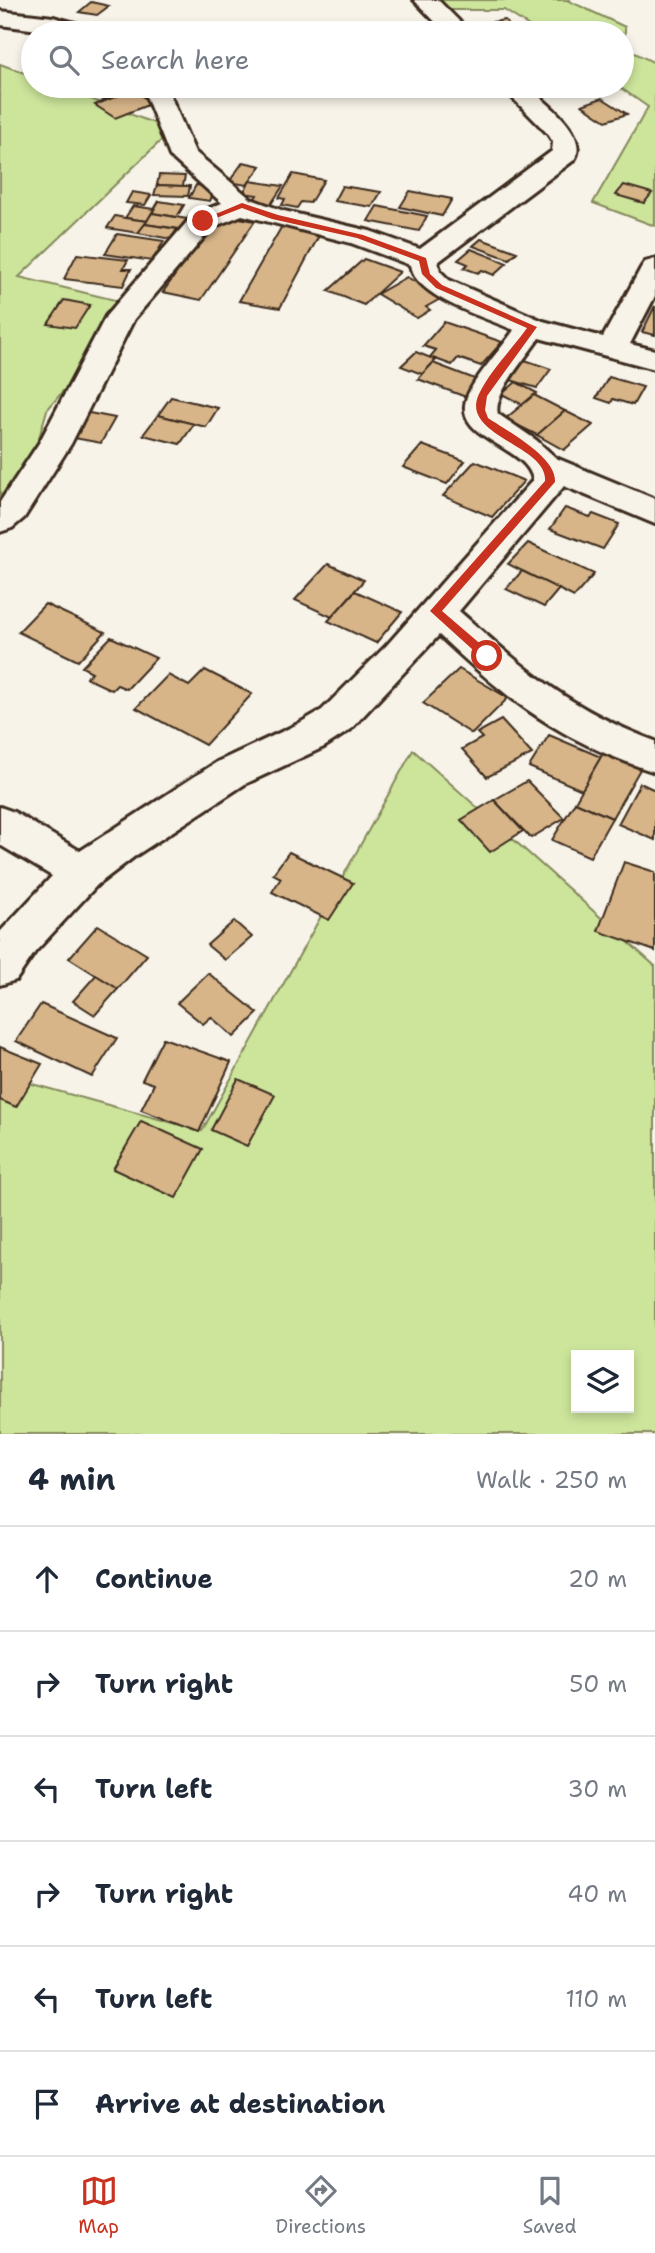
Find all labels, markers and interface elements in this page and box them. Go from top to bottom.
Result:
search box [21,21,634,98]
icon: search [45,41,83,79]
text: Search here [101,42,250,77]
route end [187,205,218,236]
route start [471,640,502,671]
map controls [571,1350,634,1413]
button: layers [571,1350,634,1413]
text: 4 min [28,1459,115,1500]
text: Walk · 250 m [476,1465,627,1495]
icon: ahead [28,1560,66,1598]
text: Continue [95,1561,213,1596]
text: 20 m [568,1564,627,1594]
icon: right [28,1665,66,1703]
text: Turn right [95,1666,233,1701]
text: 50 m [569,1669,627,1699]
icon: left [28,1770,66,1808]
text: Turn left [95,1771,212,1806]
text: 30 m [568,1774,627,1804]
icon: right [28,1875,66,1913]
text: Turn right [95,1876,233,1911]
text: 40 m [567,1879,627,1909]
icon: left [28,1980,66,2018]
text: Turn left [95,1981,212,2016]
text: 110 m [565,1984,627,2014]
icon: arrive [28,2085,66,2123]
text: Arrive at destination [95,2086,385,2121]
tab: Map [78,2172,119,2239]
tab: Directions [276,2172,366,2239]
tab: Saved [523,2172,577,2239]

